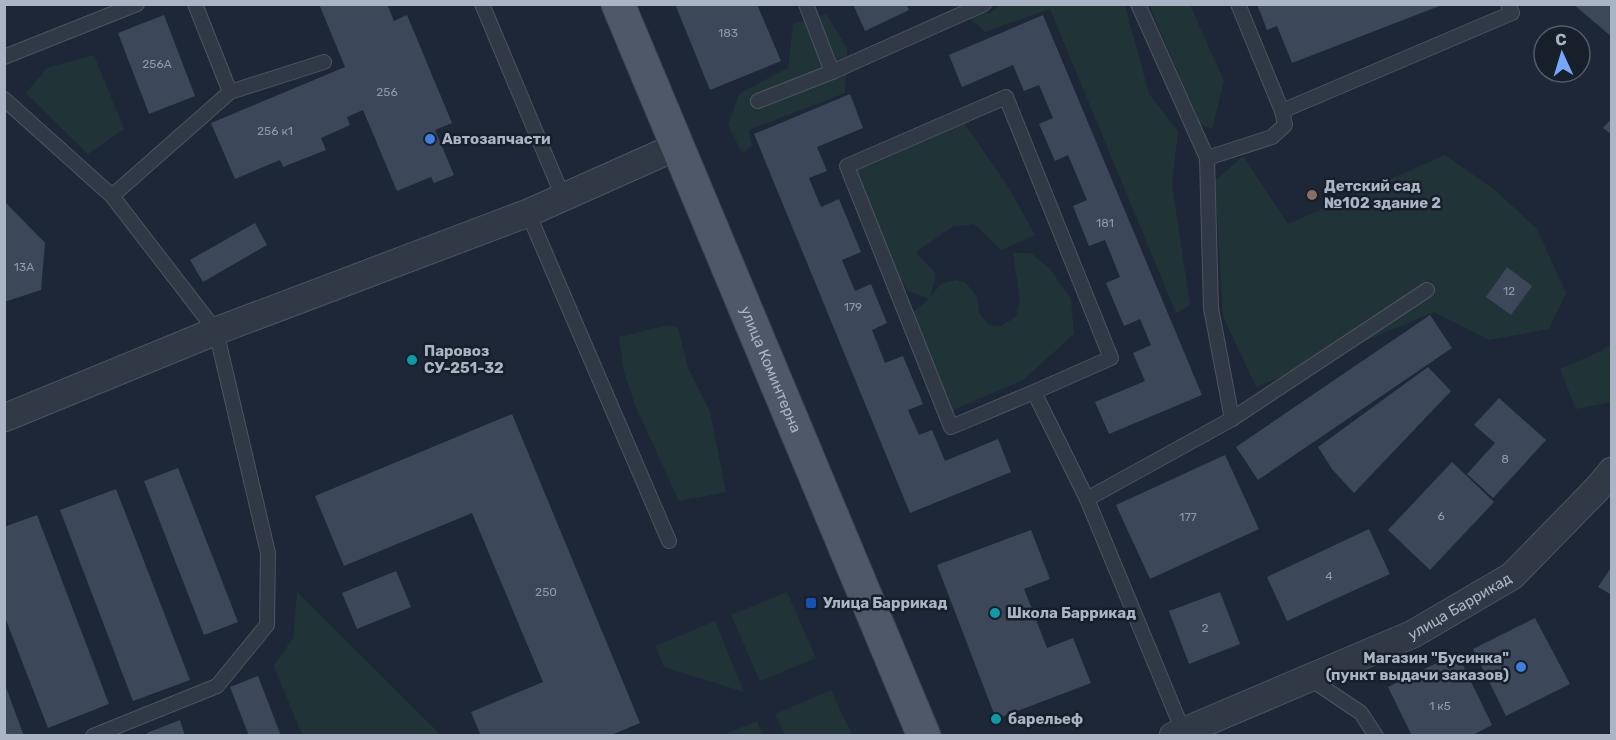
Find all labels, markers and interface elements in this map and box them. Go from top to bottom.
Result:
north arrow [1532,24,1592,84]
house number: 183 [718,26,738,40]
text: С [1555,30,1567,49]
house number: 256А [142,57,172,71]
house number: 256 [376,85,398,99]
house number: 256 к1 [257,124,293,138]
place label: Автозапчасти [442,130,550,148]
marker: Автозапчасти [423,132,437,146]
place label: Детский сад №102 здание 2 [1324,177,1441,212]
marker: Детский сад №102 здание 2 [1305,188,1319,202]
house number: 181 [1096,216,1114,230]
house number: 13А [14,260,34,274]
house number: 12 [1503,284,1515,298]
house number: 179 [844,300,862,314]
street label: улица Коминтерна [736,303,805,435]
place label: Паровоз СУ-251-32 [424,342,504,377]
marker: Паровоз СУ-251-32 [405,353,419,367]
house number: 8 [1501,452,1509,466]
house number: 6 [1437,509,1445,523]
house number: 177 [1179,510,1197,524]
house number: 4 [1325,569,1333,583]
street label: улица Баррикад [1405,569,1515,644]
house number: 250 [535,585,557,599]
place label: Улица Баррикад [823,594,947,612]
marker: Улица Баррикад [804,596,818,610]
place label: Школа Баррикад [1007,604,1136,622]
marker: Школа Баррикад [988,606,1002,620]
house number: 2 [1201,621,1209,635]
place label: Магазин "Бусинка" (пункт выдачи заказов) [1326,649,1509,684]
marker: Магазин "Бусинка" (пункт выдачи заказов) [1514,660,1528,674]
house number: 1 к5 [1429,699,1451,713]
place label: барельеф [1008,710,1083,728]
marker: барельеф [989,712,1003,726]

